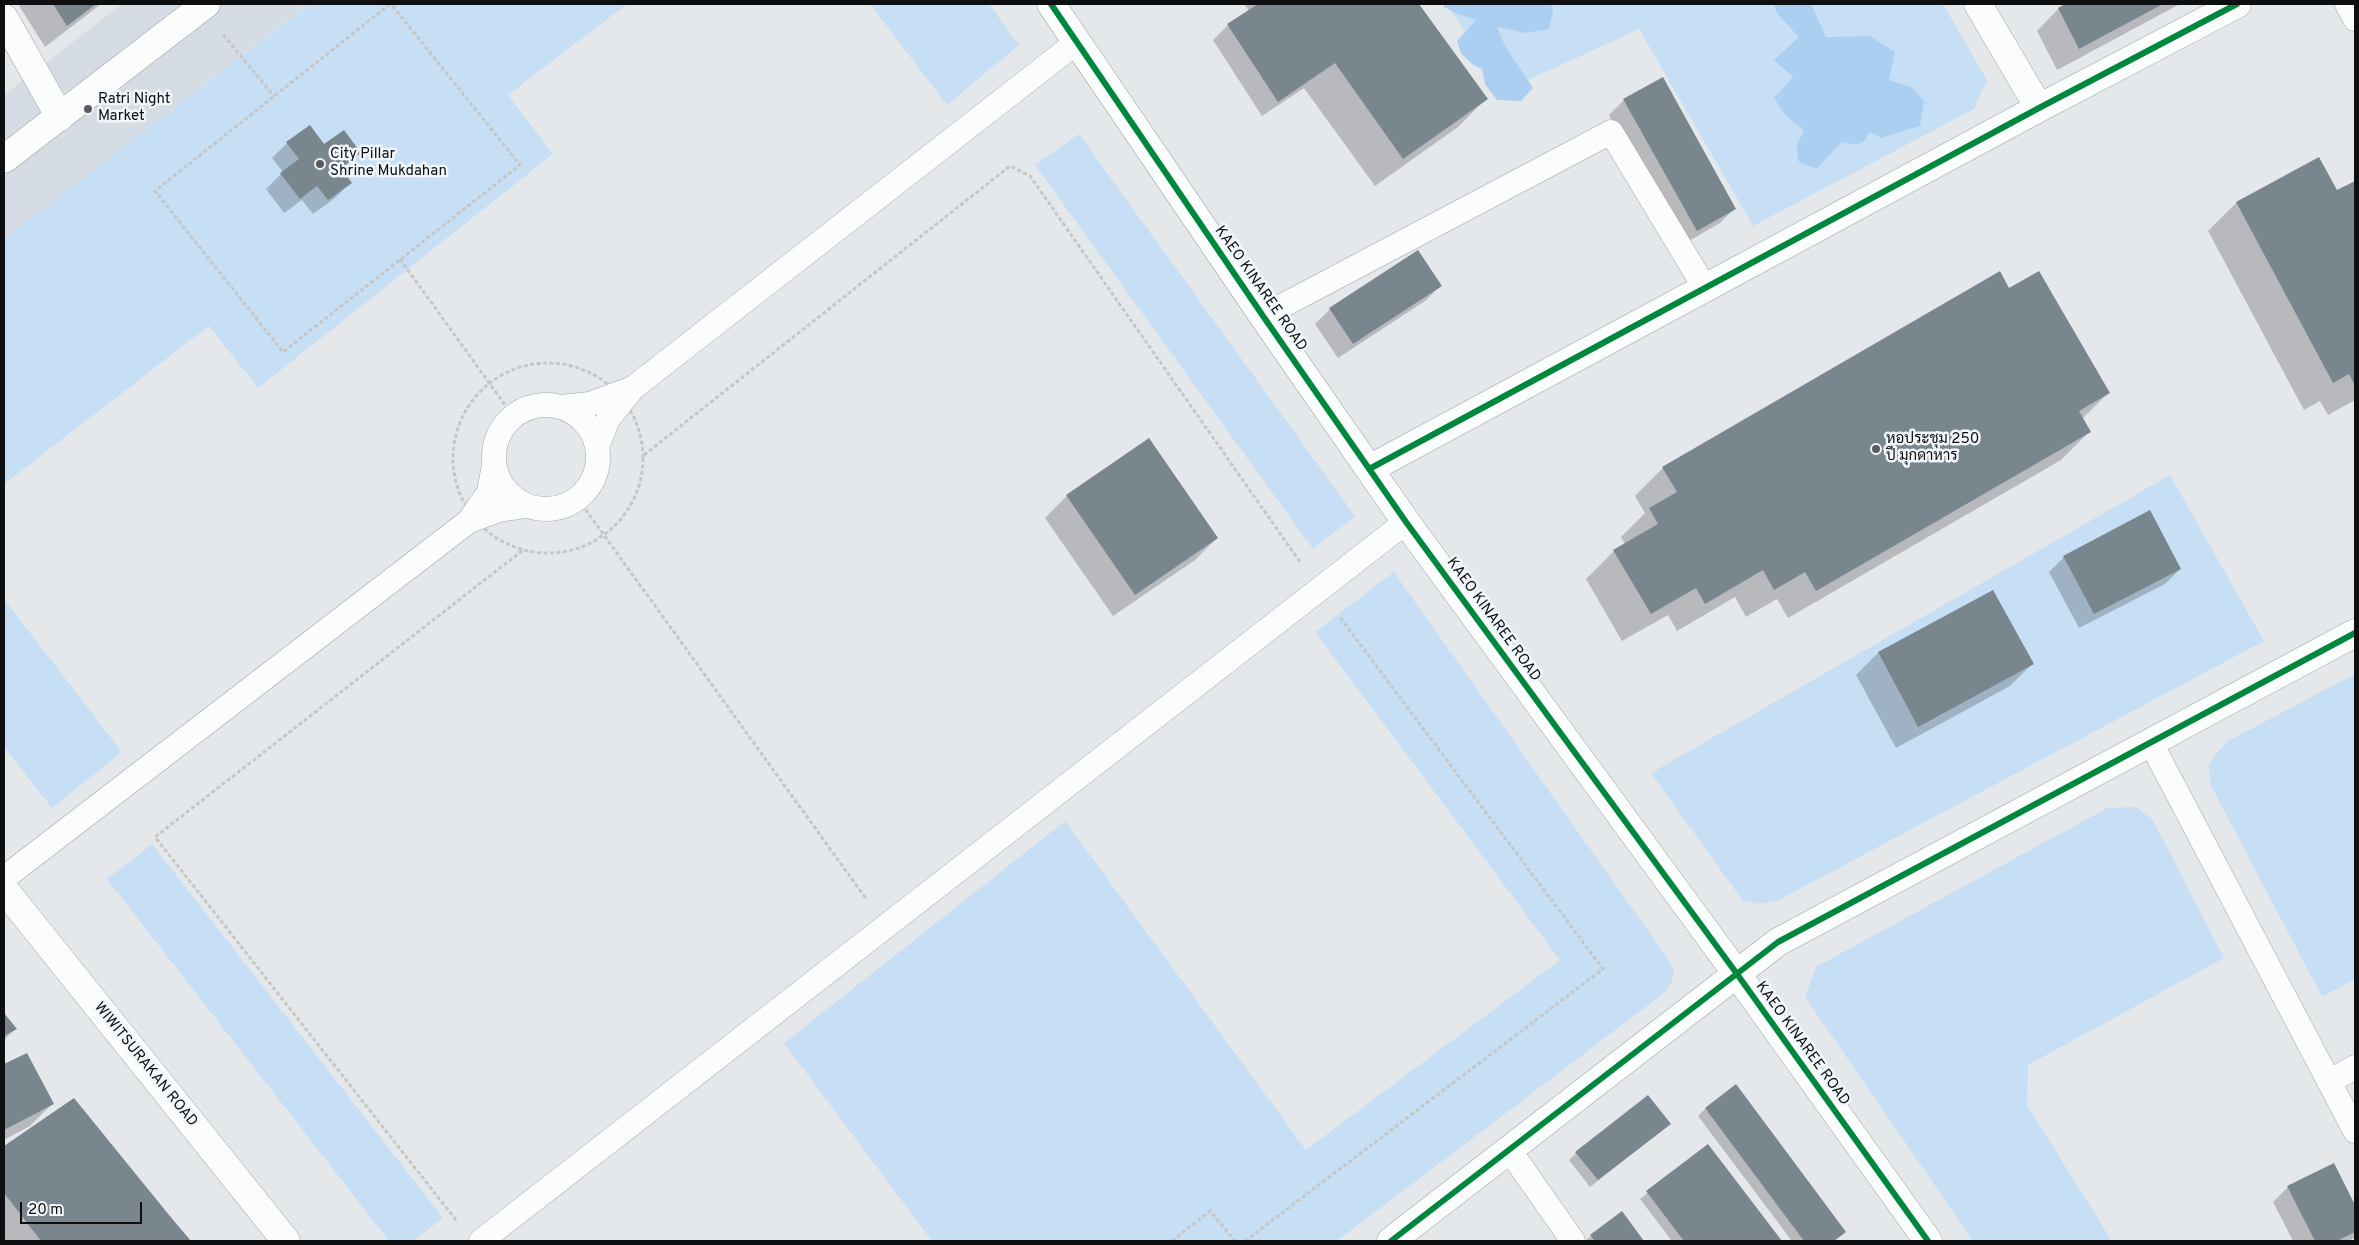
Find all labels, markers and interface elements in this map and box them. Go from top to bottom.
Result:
place label: Ratri Night Market [98,91,170,126]
marker: Ratri Night Market [82,103,94,115]
place label: City Pillar Shrine Mukdahan [330,146,447,181]
marker: City Pillar Shrine Mukdahan [314,158,326,170]
street label: KAEO KINAREE ROAD [1210,223,1310,355]
place label: หอประชุม 250 ปี มุกดาหาร [1886,431,1979,466]
marker: หอประชุม 250 ปี มุกดาหาร [1870,443,1882,455]
street label: KAEO KINAREE ROAD [1442,554,1544,686]
street label: KAEO KINAREE ROAD [1751,978,1853,1110]
street label: WIWITSURAKAN ROAD [89,999,201,1131]
scale bar [22,1192,145,1224]
text: 20 m [28,1201,63,1220]

